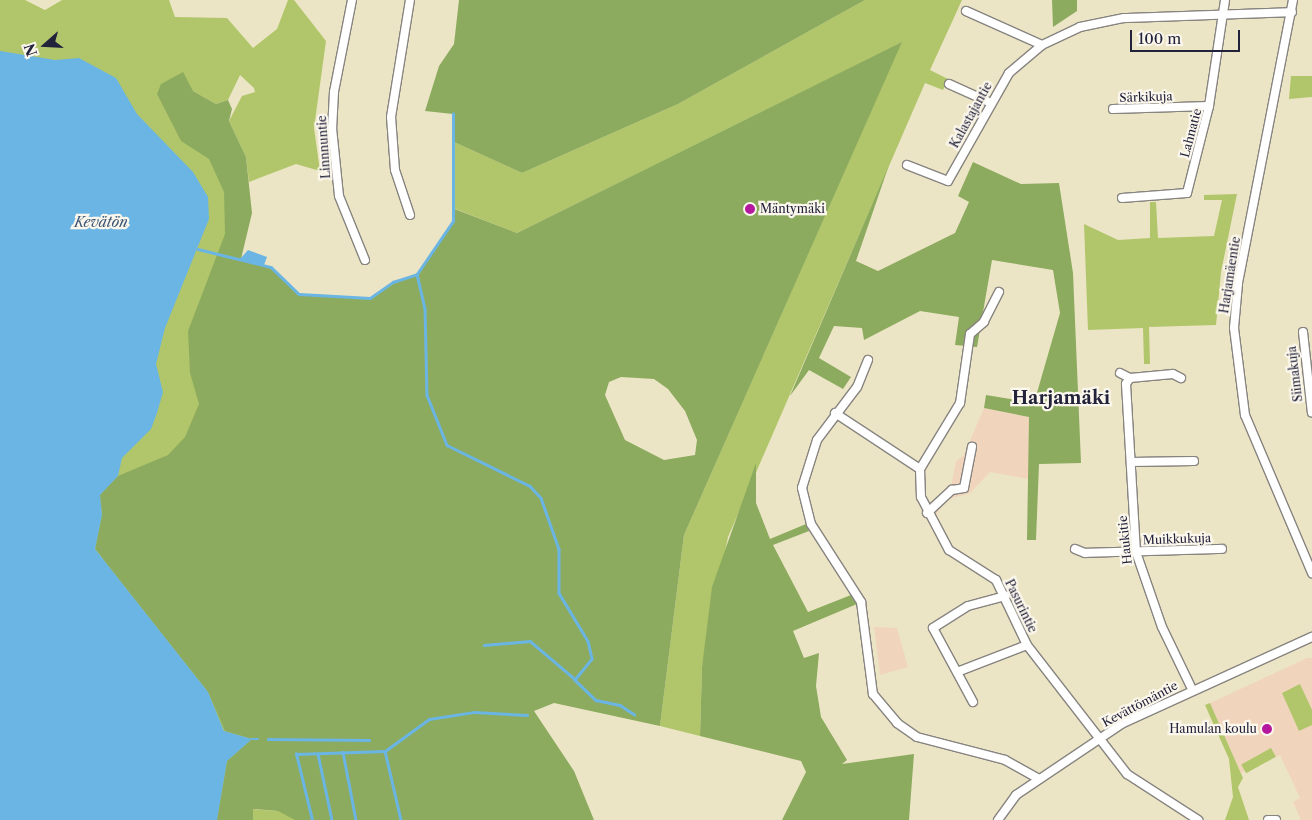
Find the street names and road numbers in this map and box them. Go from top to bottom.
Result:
street label: Kalastajantie [947,80,995,150]
street label: Särkikuja [1119,89,1173,105]
street label: Lahnatie [1178,107,1204,159]
street label: Linnnuntie [315,115,333,179]
street label: Harjamäentie [1217,236,1243,314]
street label: Siimakuja [1284,345,1306,403]
street label: Haukitie [1115,515,1135,565]
street label: Muikkukuja [1143,531,1211,547]
street label: Pasurintie [1002,577,1040,635]
street label: Kevättömäntie [1100,678,1180,730]

